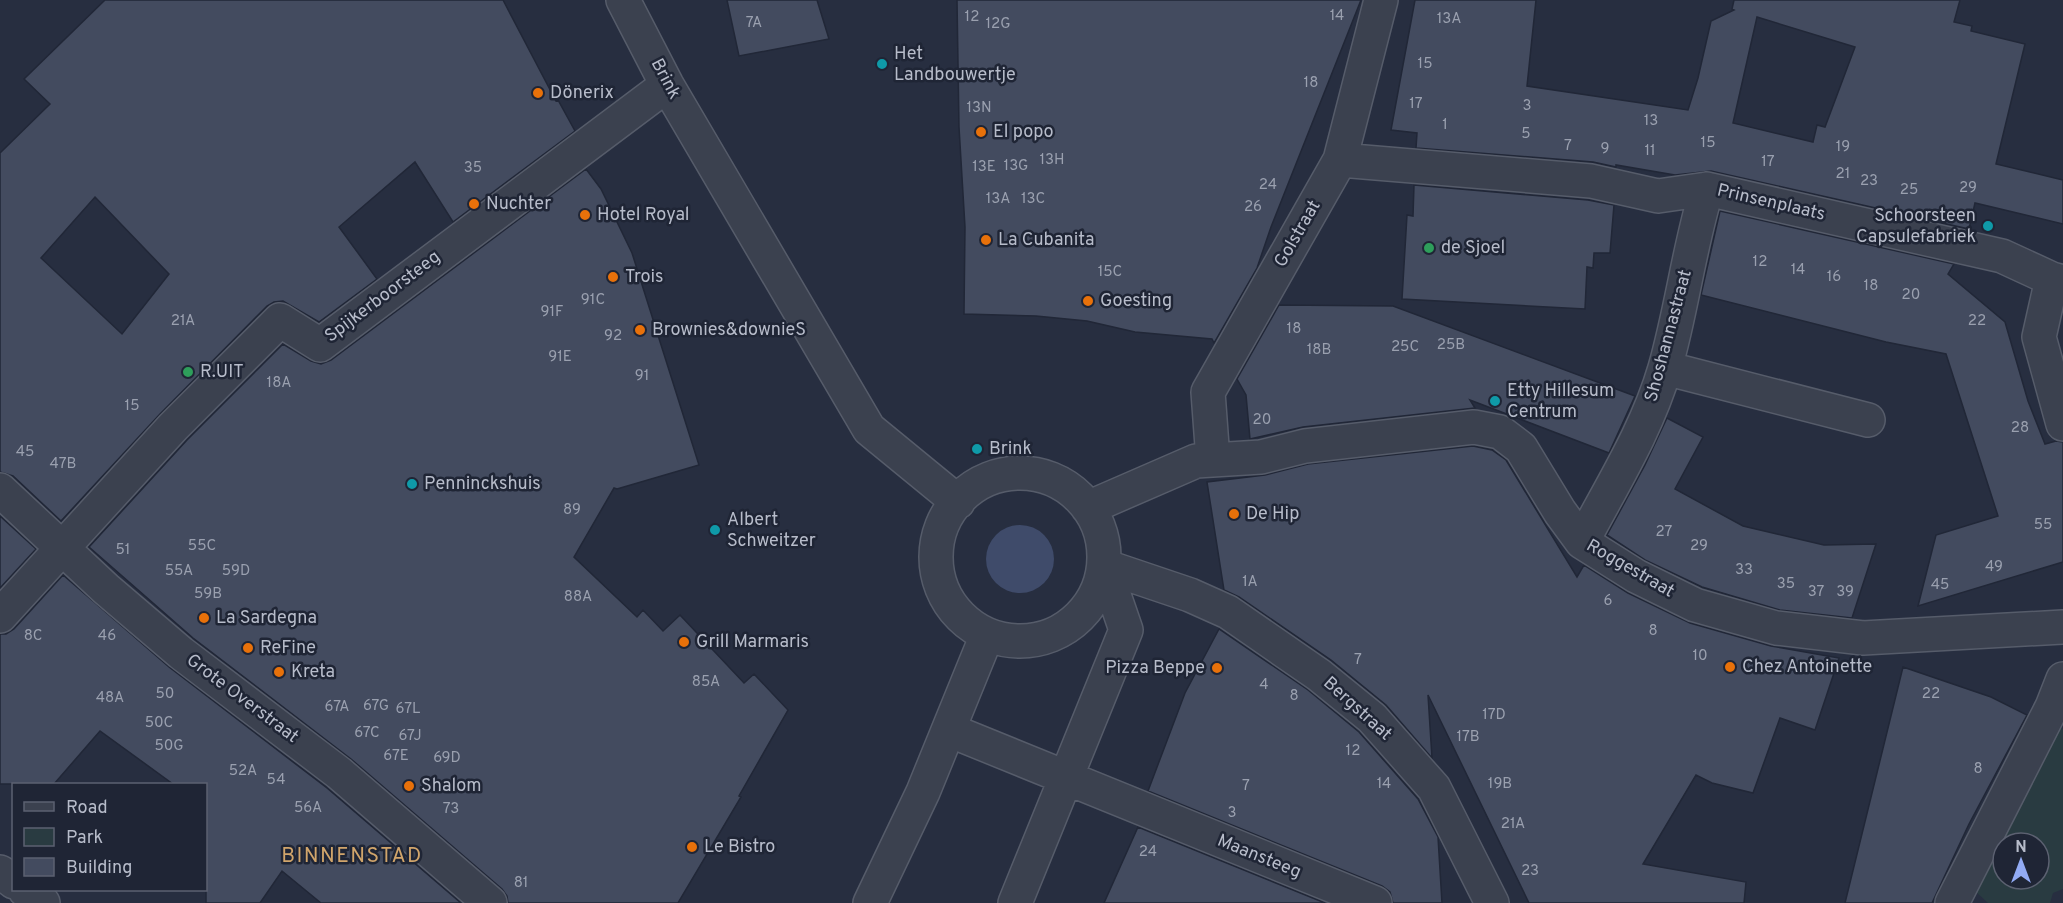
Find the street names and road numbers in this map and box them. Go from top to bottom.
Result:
street label: Brink [645,55,685,103]
street label: Prinsenplaats [1715,179,1827,227]
street label: Golstraat [1270,196,1326,272]
street label: Spijkerboorsteeg [321,246,445,348]
street label: Shoshannastraat [1640,267,1698,405]
street label: Roggestraat [1582,535,1678,603]
street label: Grote Overstraat [181,649,303,749]
street label: Bergstraat [1318,672,1396,746]
street label: Maansteeg [1214,830,1304,884]

